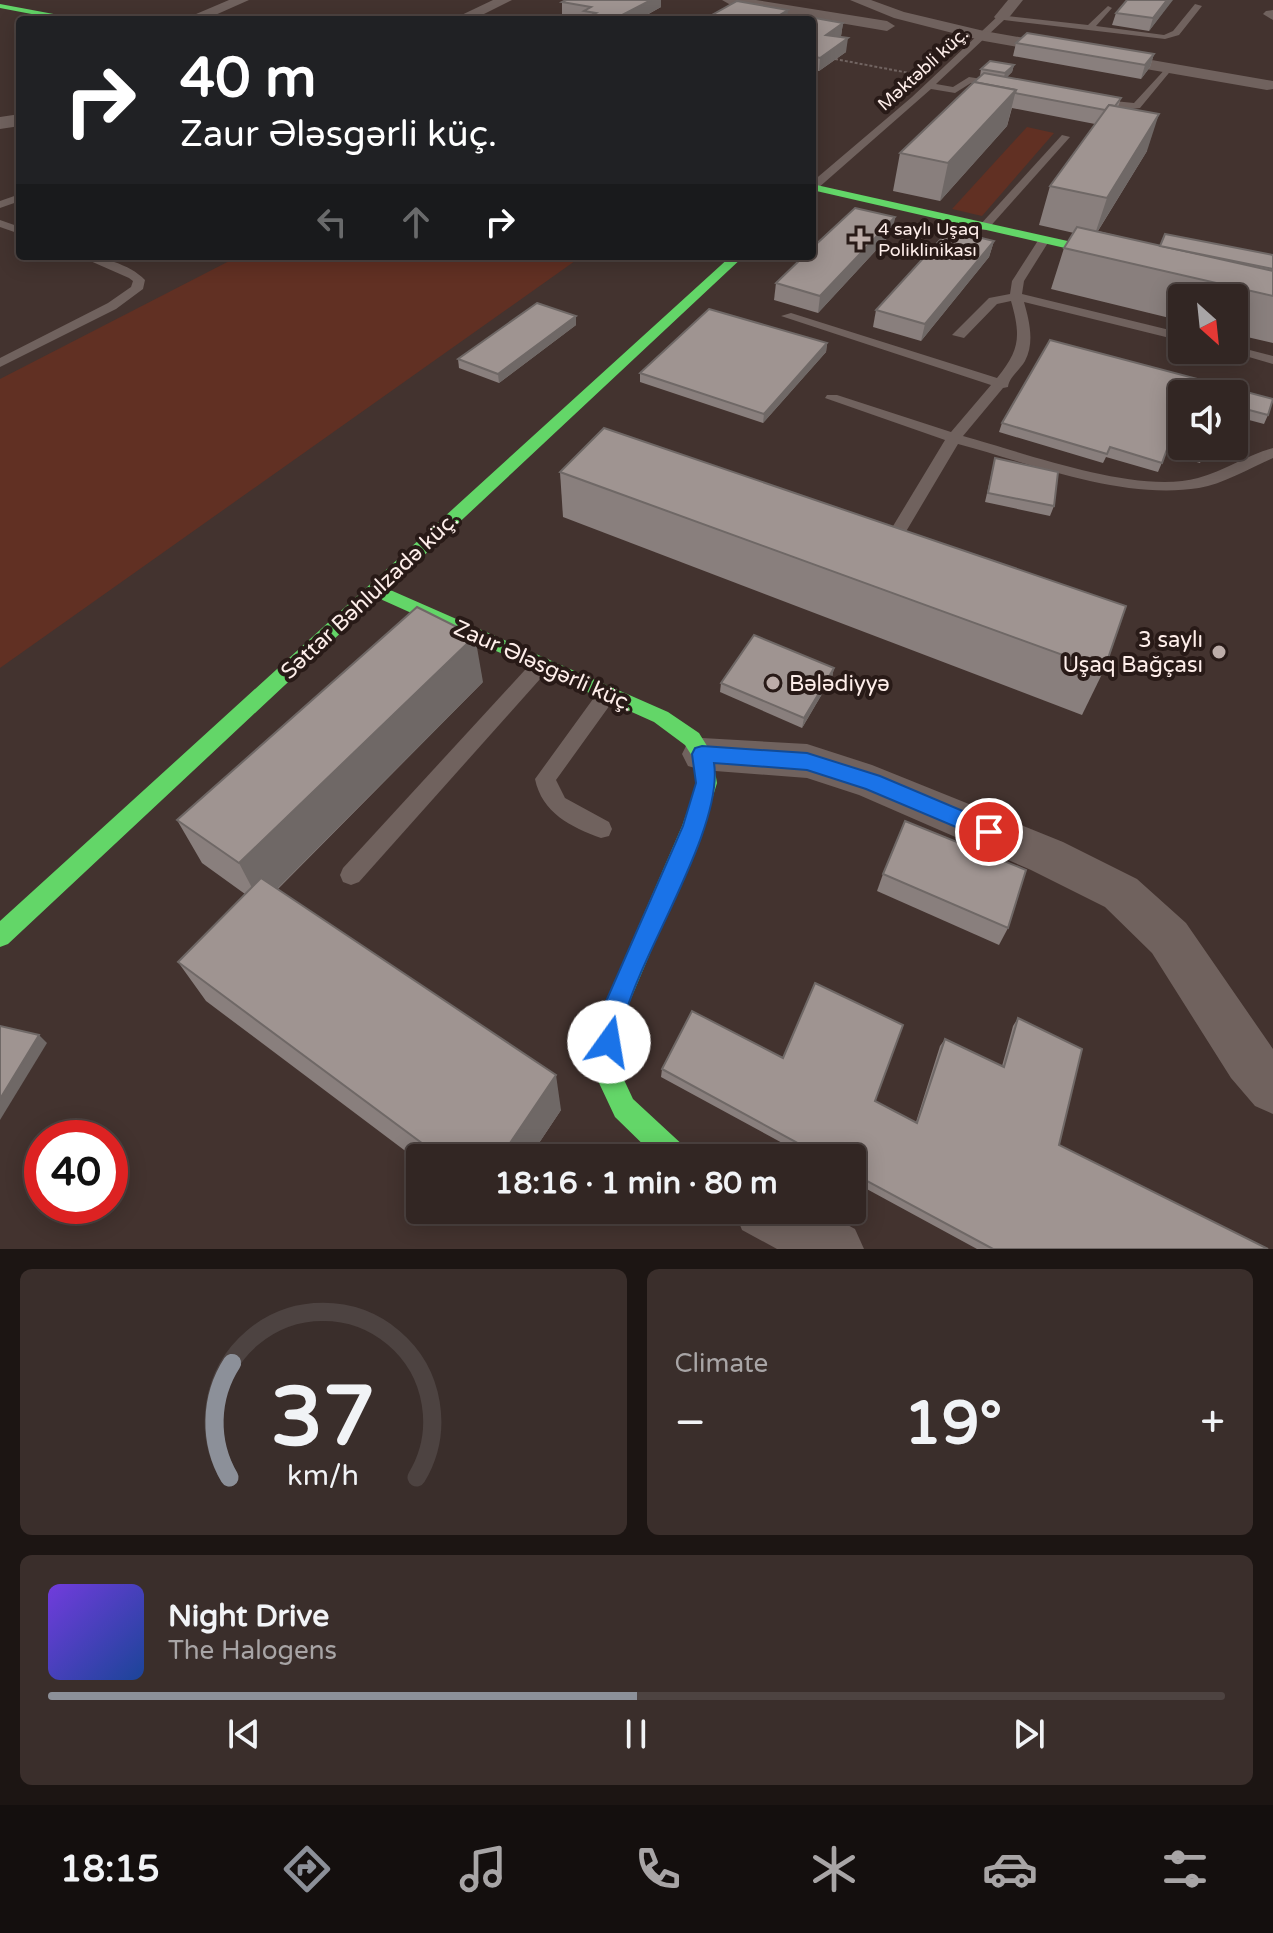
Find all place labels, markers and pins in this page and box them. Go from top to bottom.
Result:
place label: 4 saylı Uşaq Poliklinikası [878,218,979,261]
marker: 4 saylı Uşaq Poliklinikası [849,228,871,250]
place label: 3 saylı Uşaq Bağçası [1063,627,1203,678]
marker: 3 saylı Uşaq Bağçası [1210,643,1228,661]
place label: Bələdiyyə [789,671,890,697]
marker: Bələdiyyə [764,674,782,692]
pin [955,798,1023,866]

